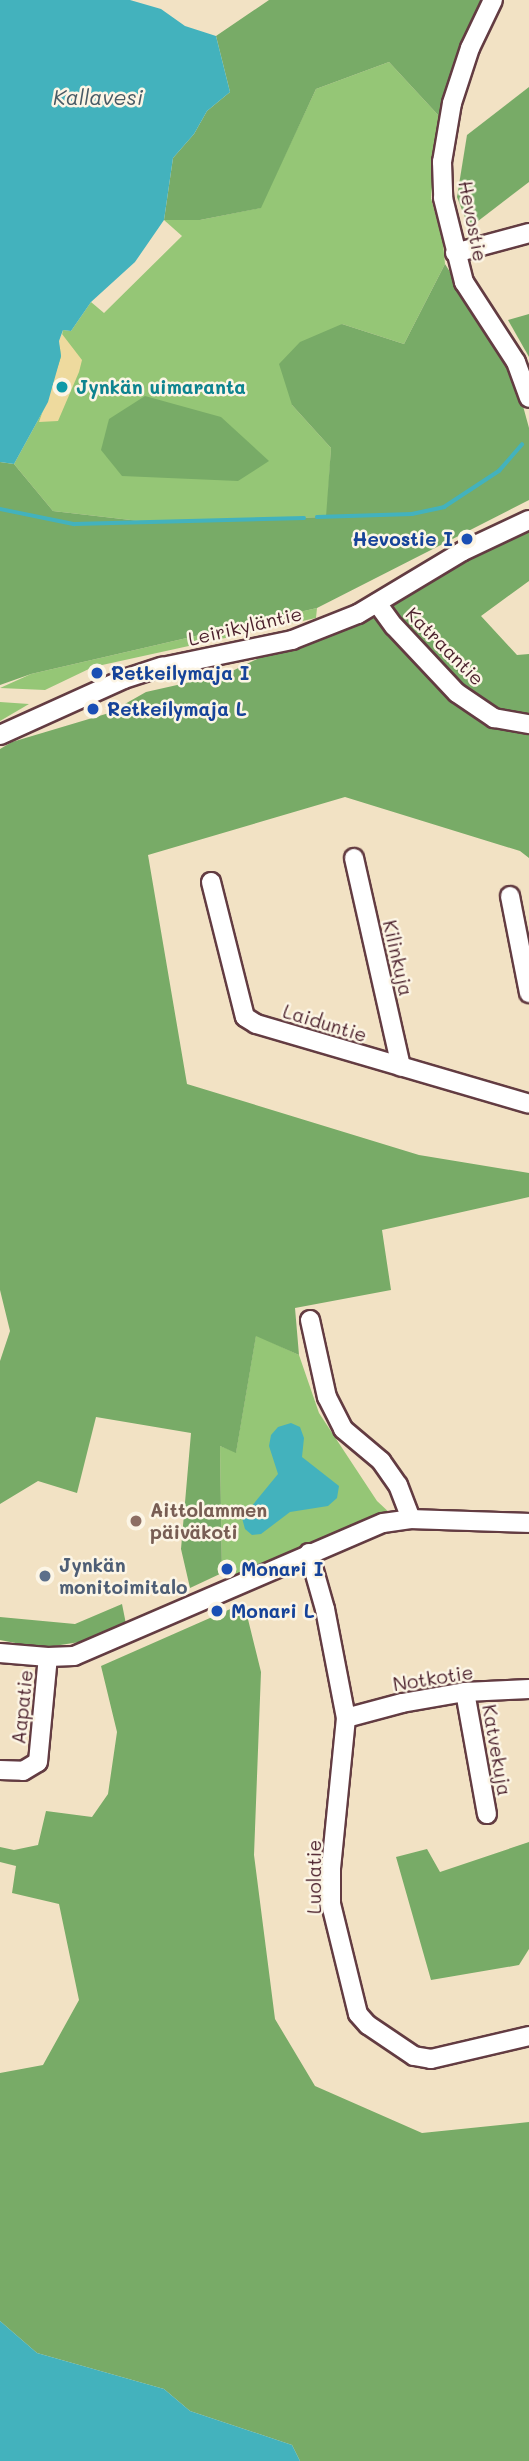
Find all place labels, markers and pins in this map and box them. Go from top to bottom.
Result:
place label: Jynkän uimaranta [76,376,246,398]
marker: Jynkän uimaranta [54,379,70,395]
place label: Hevostie I [352,528,453,550]
marker: Hevostie I [459,531,475,547]
place label: Retkeilymaja I [111,662,249,684]
marker: Retkeilymaja I [89,665,105,681]
place label: Retkeilymaja L [107,698,247,720]
marker: Retkeilymaja L [85,701,101,717]
place label: Aittolammen päiväkoti [150,1499,267,1543]
marker: Aittolammen päiväkoti [128,1513,144,1529]
place label: Jynkän monitoimitalo [59,1554,188,1598]
place label: Monari I [241,1558,323,1580]
marker: Monari I [219,1561,235,1577]
marker: Jynkän monitoimitalo [37,1568,53,1584]
place label: Monari L [231,1600,315,1622]
marker: Monari L [209,1603,225,1619]

